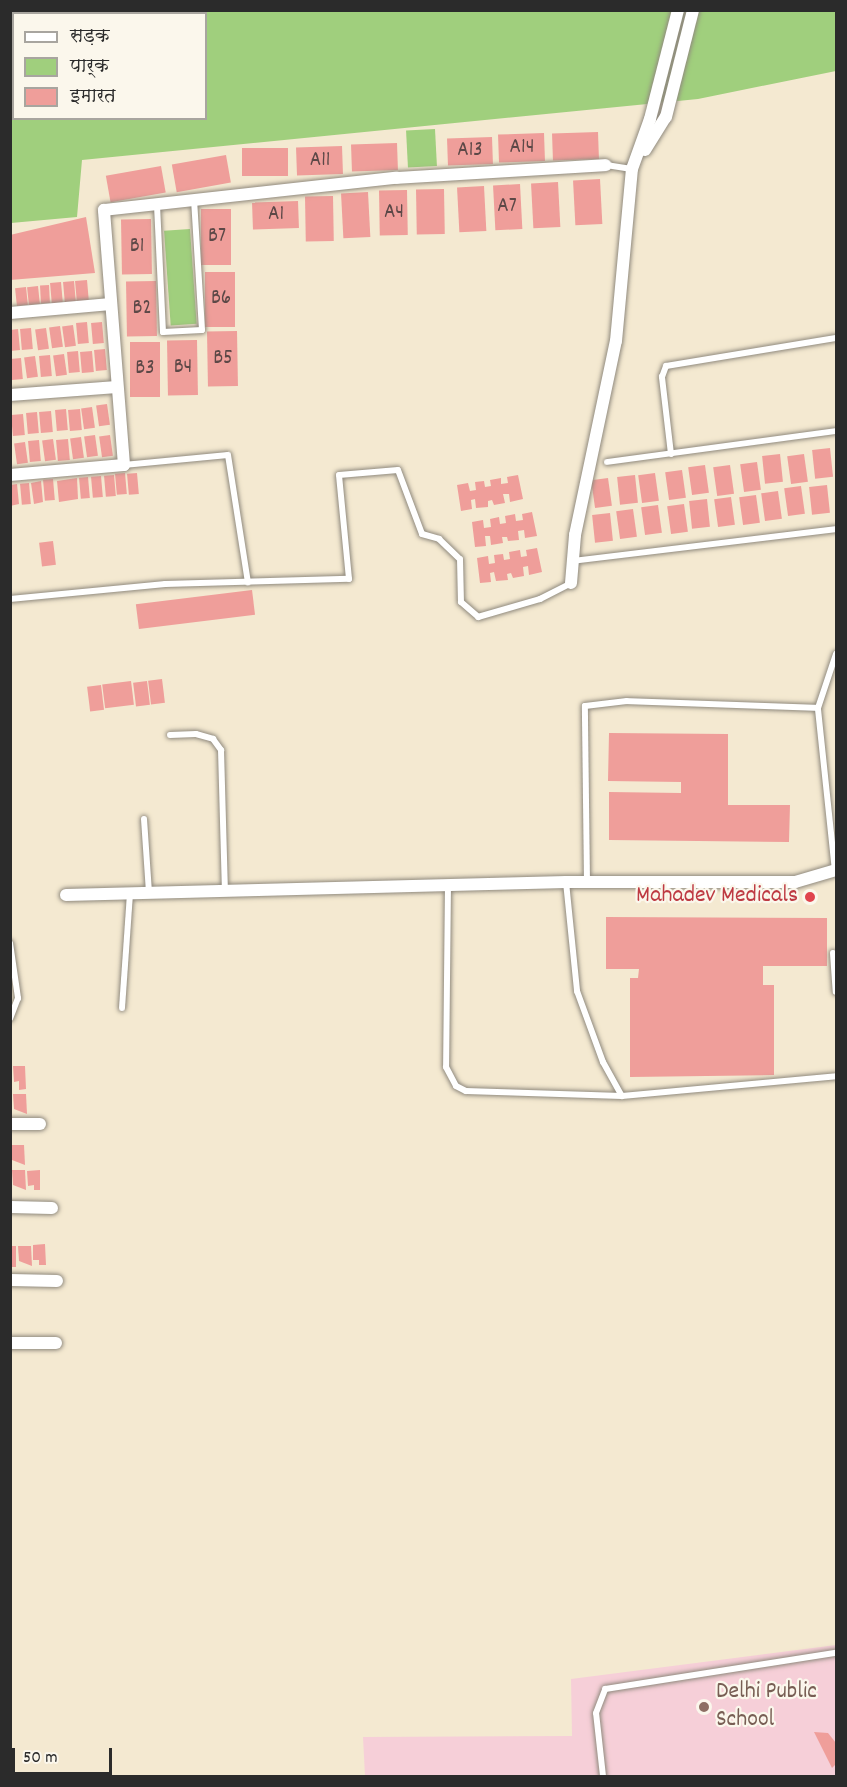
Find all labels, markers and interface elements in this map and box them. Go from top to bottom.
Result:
legend [12,12,207,120]
text: सड़क [70,25,110,50]
text: पार्क [70,55,109,80]
text: इमारत [70,85,116,110]
house number: A14 [510,135,534,161]
house number: A13 [457,138,483,164]
house number: A11 [310,148,330,174]
house number: A7 [497,194,517,220]
house number: A4 [384,200,404,226]
house number: A1 [268,202,284,228]
house number: B7 [208,224,226,250]
house number: B1 [130,234,144,260]
house number: B6 [211,286,231,312]
house number: B2 [132,296,152,322]
house number: B5 [213,346,233,372]
house number: B4 [174,355,192,381]
house number: B3 [135,356,155,382]
place label: Mahadev Medicals [636,883,798,911]
marker: Mahadev Medicals [803,890,817,904]
place label: Delhi Public School [716,1679,817,1735]
marker: Delhi Public School [697,1700,711,1714]
scale bar [15,1736,116,1774]
text: 50 m [23,1746,58,1771]

